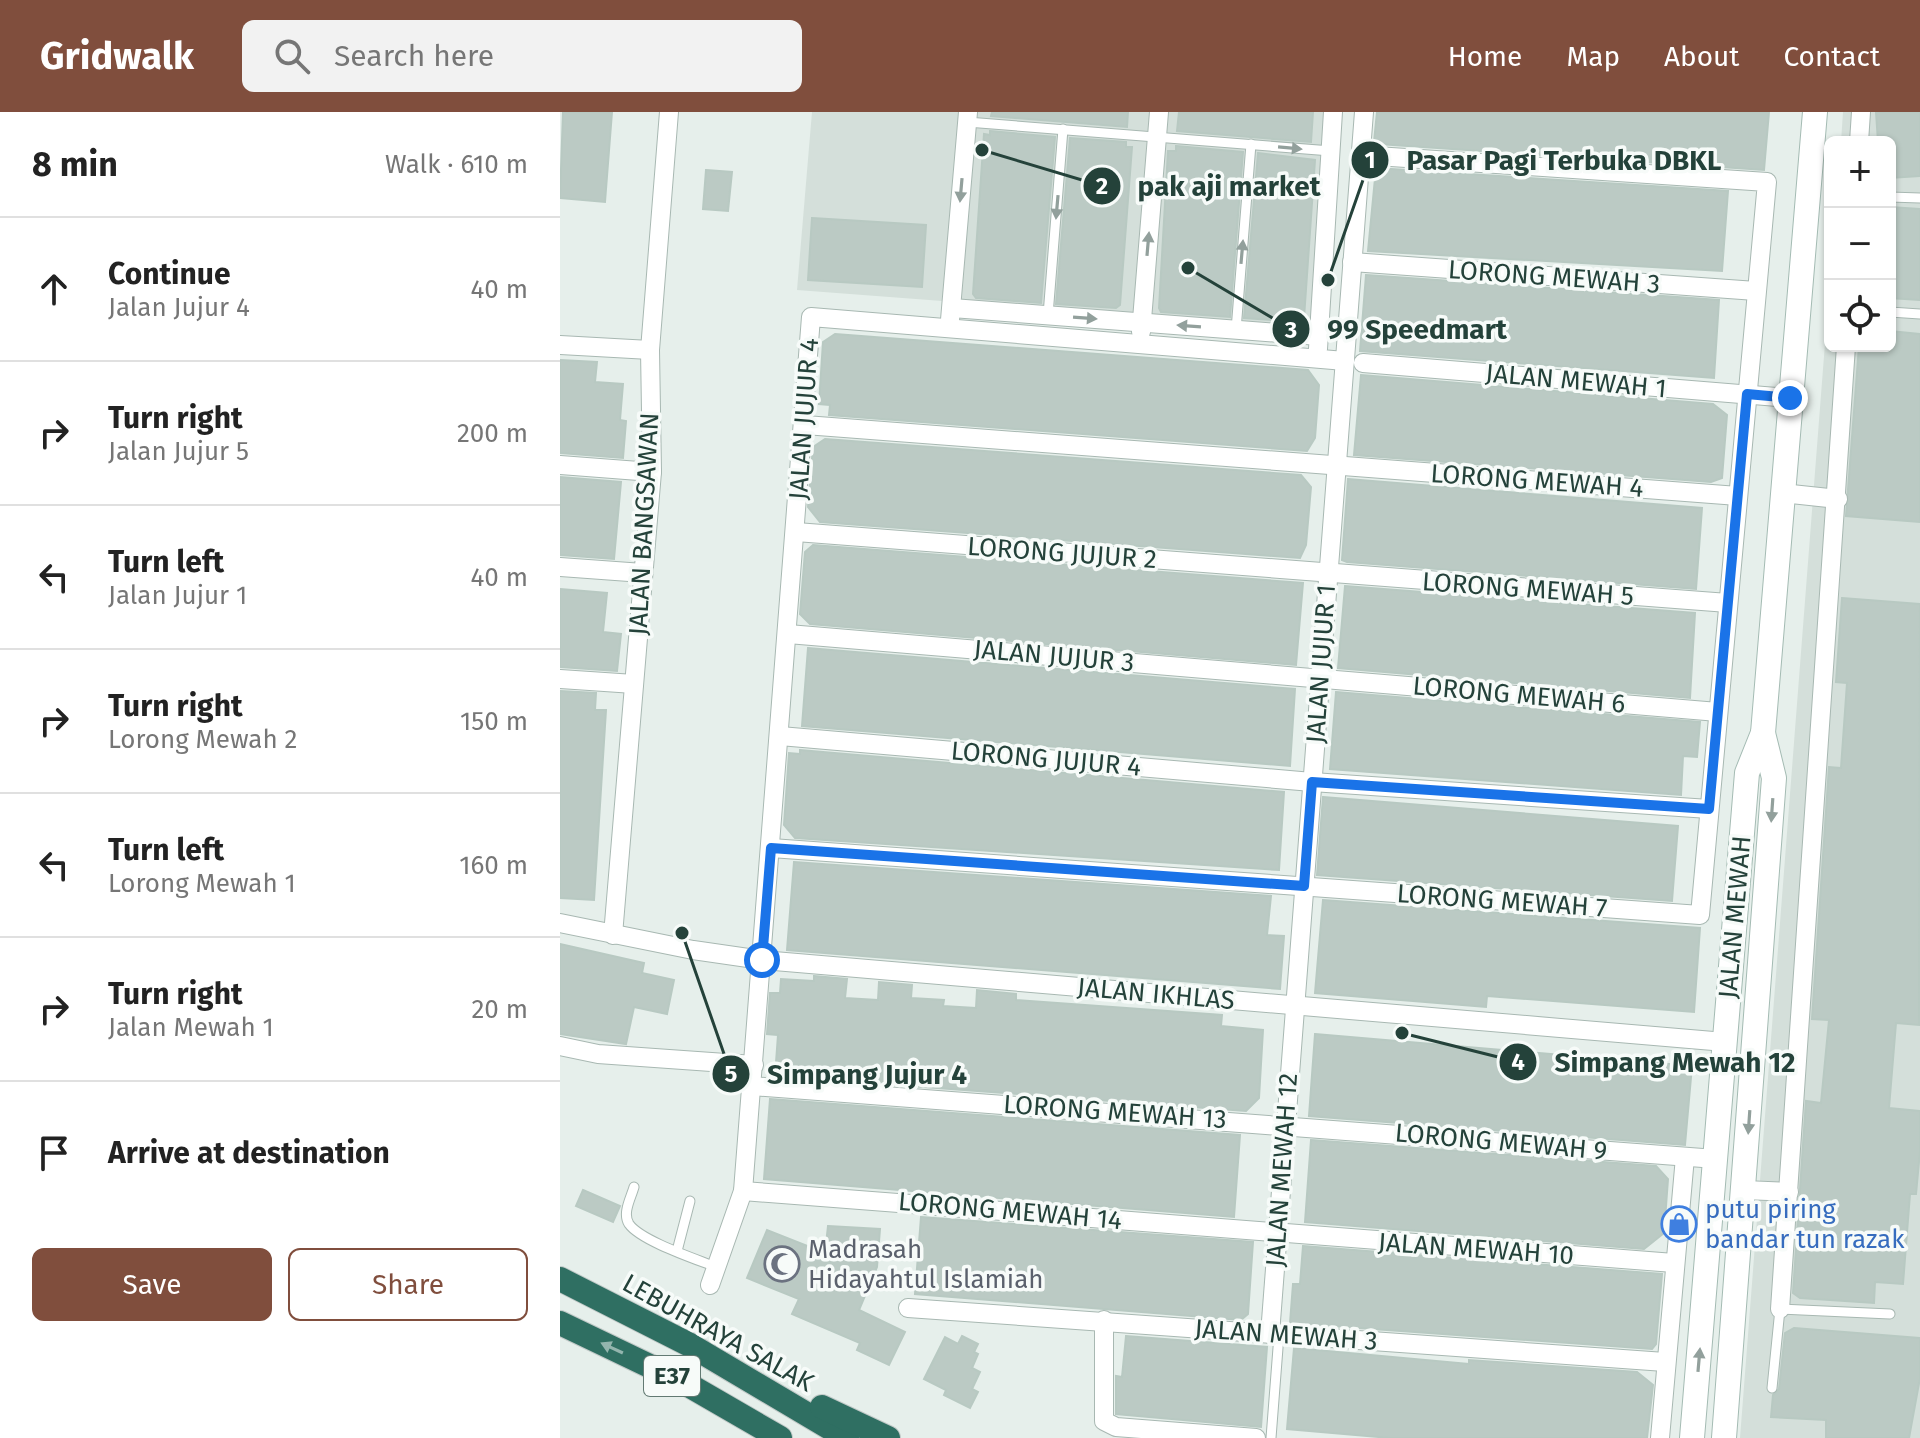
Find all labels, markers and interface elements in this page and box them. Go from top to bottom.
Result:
search box [242,20,802,92]
text: Gridwalk [40,33,194,79]
icon: search [270,34,314,78]
text: Search here [334,38,494,74]
text: Home [1448,40,1522,73]
text: Map [1566,40,1620,73]
text: About [1664,40,1739,73]
text: Contact [1783,40,1880,73]
callout: Pasar Pagi Terbuka DBKL [1350,134,1737,186]
map controls [1824,136,1896,352]
button: + [1824,136,1896,208]
one-way arrow [1278,142,1303,155]
text: 8 min [32,144,118,185]
text: Pasar Pagi Terbuka DBKL [1407,144,1721,177]
text: 1 [1364,146,1376,174]
text: Walk · 610 m [385,149,528,180]
callout: pak aji market [1082,160,1336,212]
text: pak aji market [1138,170,1322,203]
text: 2 [1096,172,1108,200]
one-way arrow [955,178,968,203]
one-way arrow [1050,195,1063,220]
button: − [1824,208,1896,280]
one-way arrow [1142,231,1155,256]
one-way arrow [1236,239,1249,264]
street label: LORONG MEWAH 3 [1447,254,1661,300]
text: Continue [108,256,231,292]
icon: ahead [32,267,76,311]
text: 40 m [470,274,528,305]
button: locate [1824,280,1896,352]
text: Jalan Jujur 4 [108,292,250,323]
callout: 99 Speedmart [1271,303,1522,355]
one-way arrow [1073,312,1098,325]
text: 99 Speedmart [1327,313,1508,346]
text: 3 [1284,316,1297,344]
one-way arrow [1176,319,1201,332]
street label: JALAN JUJUR 4 [783,337,825,501]
street label: JALAN MEWAH 1 [1484,358,1668,404]
route end [1772,380,1808,416]
text: Turn right [108,400,243,436]
icon: right [32,411,76,455]
street label: JALAN BANGSAWAN [623,412,665,636]
text: 200 m [457,418,528,449]
text: Jalan Jujur 5 [108,436,249,467]
street label: LORONG MEWAH 4 [1430,458,1645,504]
street label: LORONG JUJUR 2 [966,531,1158,575]
text: Turn left [108,544,224,580]
icon: left [32,555,76,599]
text: 40 m [470,562,528,593]
street label: LORONG MEWAH 5 [1421,566,1635,612]
text: Jalan Jujur 1 [108,580,247,611]
street label: JALAN JUJUR 1 [1300,583,1342,745]
street label: JALAN JUJUR 3 [972,634,1136,678]
street label: LORONG MEWAH 6 [1411,670,1627,720]
text: Turn right [108,688,243,724]
icon: right [32,699,76,743]
text: 150 m [460,706,528,737]
text: Lorong Mewah 2 [108,724,297,755]
street label: LORONG JUJUR 4 [950,735,1143,783]
one-way arrow [1765,798,1778,823]
text: Turn left [108,832,224,868]
street label: JALAN MEWAH [1712,834,1758,1000]
icon: left [32,843,76,887]
text: 160 m [459,850,528,881]
text: Lorong Mewah 1 [108,868,296,899]
street label: LORONG MEWAH 7 [1396,878,1608,924]
route start [744,942,780,978]
street label: JALAN IKHLAS [1076,972,1236,1016]
text: Turn right [108,976,243,1012]
icon: right [32,987,76,1031]
text: 20 m [471,994,528,1025]
text: Jalan Mewah 1 [108,1012,274,1043]
callout: Simpang Mewah 12 [1498,1036,1812,1088]
text: Simpang Mewah 12 [1554,1046,1796,1079]
callout: Simpang Jujur 4 [711,1048,983,1100]
text: 4 [1511,1048,1525,1076]
text: Simpang Jujur 4 [767,1058,967,1091]
text: 5 [725,1060,738,1088]
street label: JALAN MEWAH 12 [1260,1072,1304,1268]
street label: LORONG MEWAH 13 [1002,1089,1228,1135]
one-way arrow [1742,1110,1755,1135]
street label: LORONG MEWAH 9 [1394,1117,1608,1167]
icon: arrive [32,1131,76,1175]
text: Arrive at destination [108,1135,390,1171]
street label: LORONG MEWAH 14 [897,1186,1123,1236]
place label: putu piring bandar tun razak [1705,1194,1905,1255]
shop icon: putu piring bandar tun razak [1660,1205,1698,1243]
street label: JALAN MEWAH 10 [1377,1227,1575,1271]
place label: Madrasah Hidayahtul Islamiah [808,1234,1044,1295]
mosque icon: Madrasah Hidayahtul Islamiah [763,1245,801,1283]
button: Save [32,1248,272,1321]
button: Share [288,1248,528,1321]
street label: LEBUHRAYA SALAK [617,1268,820,1399]
street label: JALAN MEWAH 3 [1193,1313,1379,1357]
one-way arrow [601,1341,624,1355]
one-way arrow [1693,1347,1706,1372]
road number: E37 [644,1356,700,1396]

